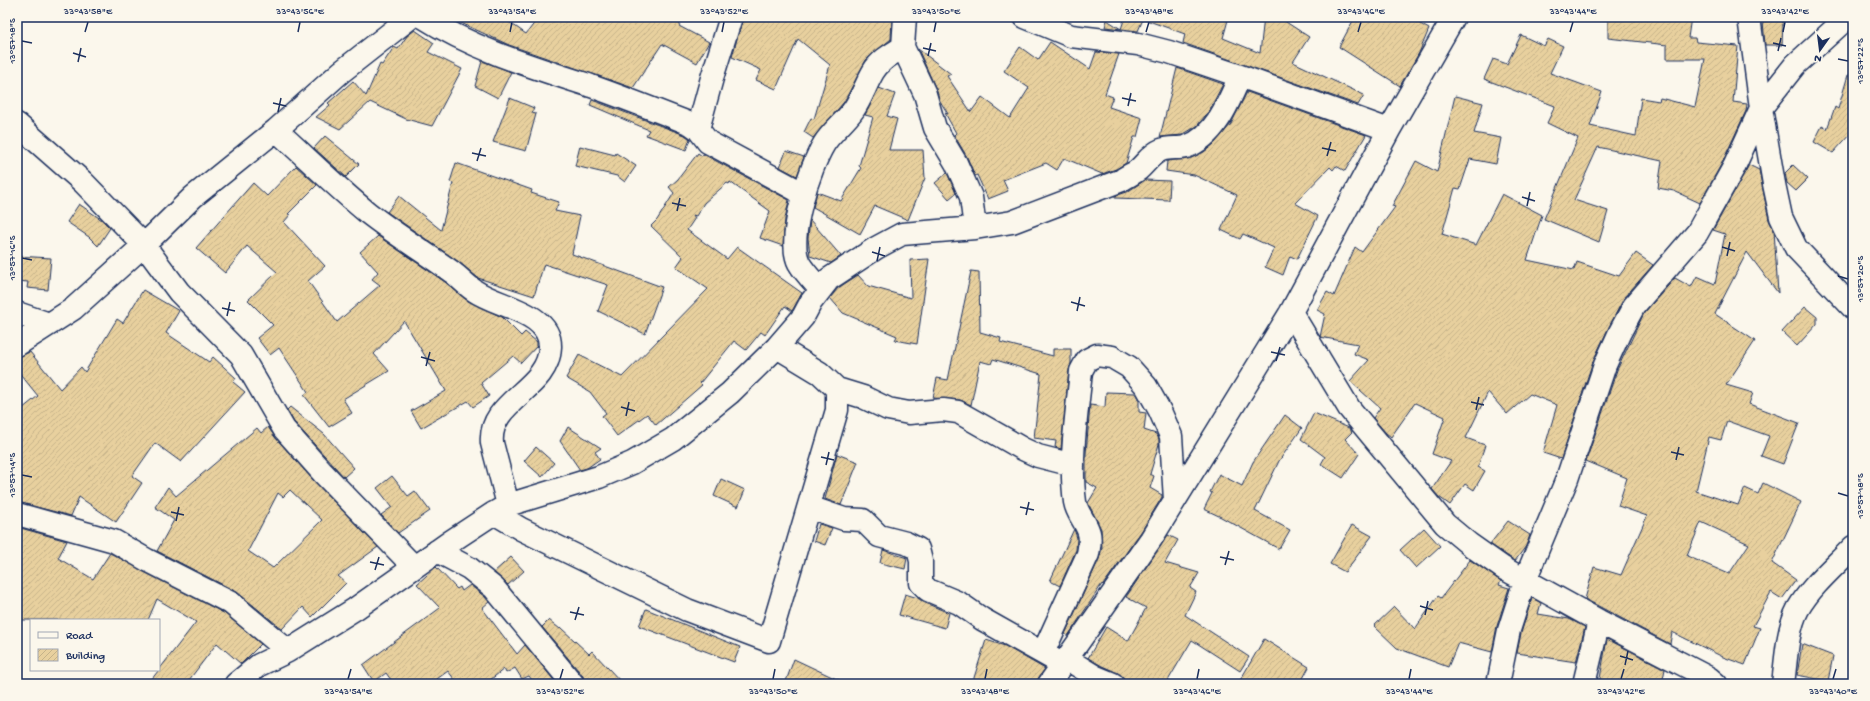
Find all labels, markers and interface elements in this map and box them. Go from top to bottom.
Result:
text: 33°43'58"E [63,6,113,18]
text: 33°43'56"E [275,6,325,18]
text: 33°43'54"E [487,6,537,18]
text: 33°43'52"E [699,6,749,18]
text: 33°43'50"E [911,6,961,18]
text: 33°43'48"E [1124,6,1174,18]
text: 33°43'46"E [1336,6,1386,18]
text: 33°43'44"E [1548,6,1597,18]
text: 33°43'42"E [1760,6,1809,18]
text: 13°57'18"S [7,18,19,65]
north arrow [1800,30,1840,70]
text: 13°57'22"S [1855,38,1867,85]
text: N [1813,51,1823,64]
text: 13°57'16"S [7,235,19,281]
text: 13°57'20"S [1855,256,1867,303]
text: 13°57'14"S [7,453,19,498]
text: 13°57'18"S [1855,473,1867,520]
legend [30,619,160,671]
text: Road [66,630,93,644]
text: Building [65,650,105,664]
text: 33°43'54"E [323,686,373,698]
text: 33°43'52"E [535,686,585,698]
text: 33°43'50"E [748,686,798,698]
text: 33°43'48"E [960,686,1010,698]
text: 33°43'46"E [1172,686,1222,698]
text: 33°43'44"E [1384,686,1433,698]
text: 33°43'42"E [1596,686,1645,698]
text: 33°43'40"E [1808,686,1858,698]

